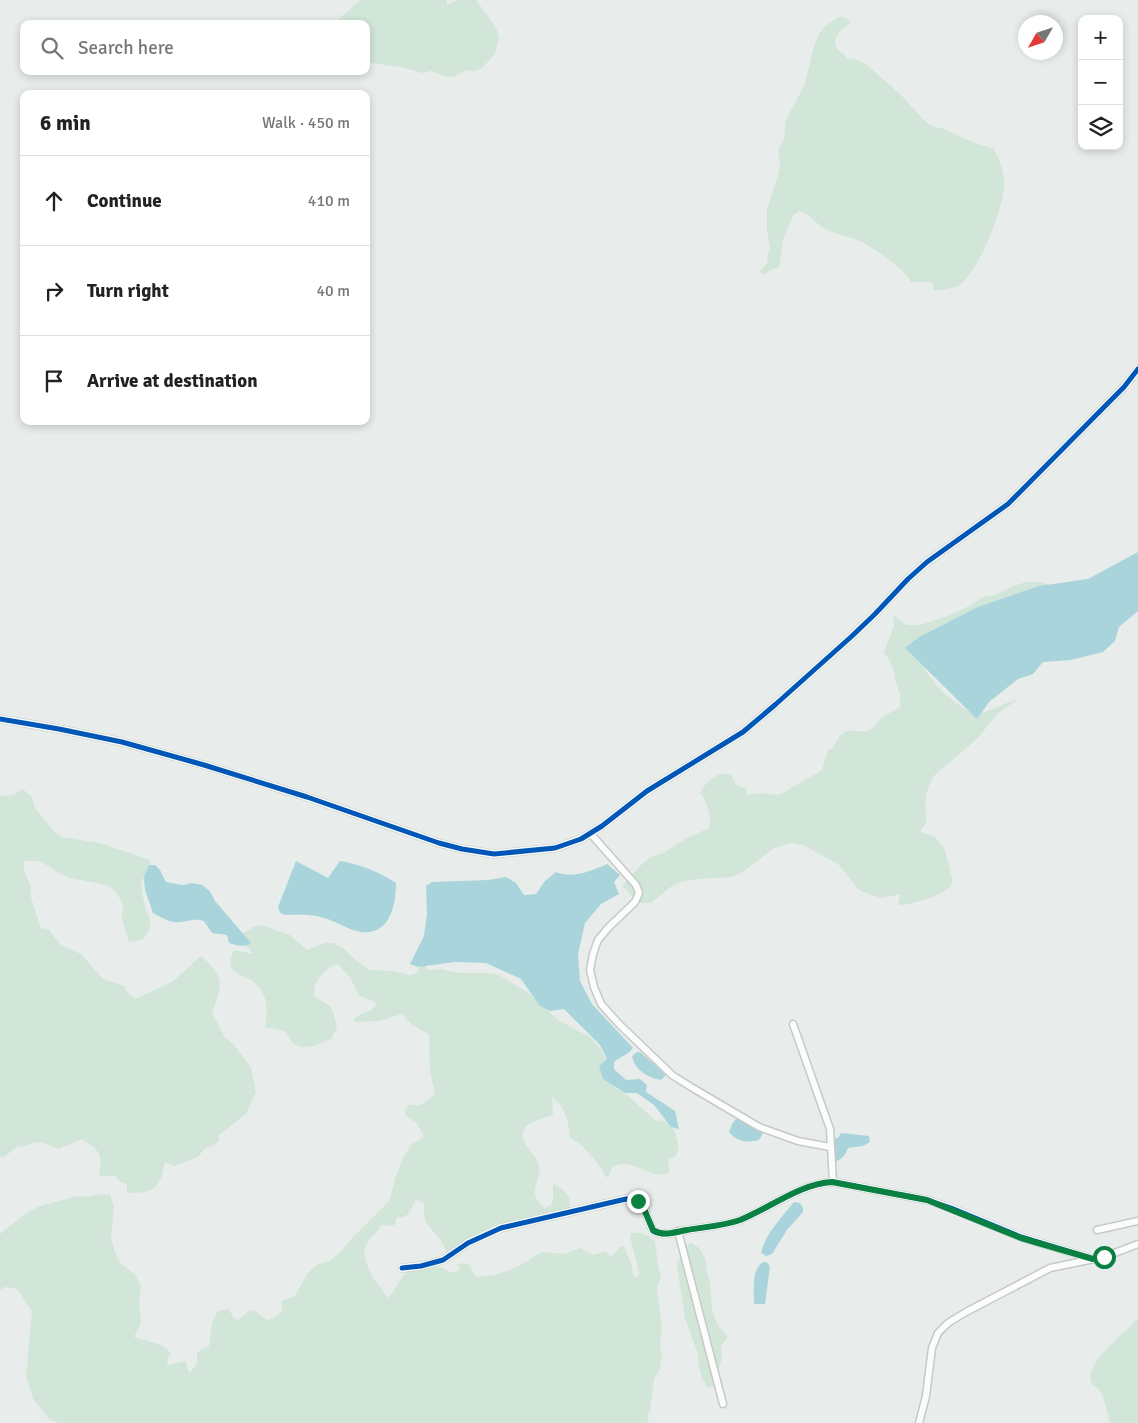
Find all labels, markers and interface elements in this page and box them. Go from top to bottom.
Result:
north arrow [1018,15,1063,60]
map controls [1078,15,1123,150]
button: + [1078,15,1123,60]
search box [20,20,370,75]
icon: search [38,34,66,62]
text: Search here [78,36,174,60]
button: − [1078,60,1123,105]
button: layers [1078,105,1123,150]
text: 6 min [40,110,91,136]
text: Walk · 450 m [262,113,350,133]
icon: ahead [40,187,68,215]
text: Continue [87,189,162,213]
text: 410 m [308,191,350,211]
icon: right [40,277,68,305]
text: Turn right [87,279,169,303]
text: 40 m [316,281,350,301]
icon: arrive [40,367,68,395]
text: Arrive at destination [87,369,258,393]
route end [627,1190,650,1213]
route start [1093,1246,1116,1269]

